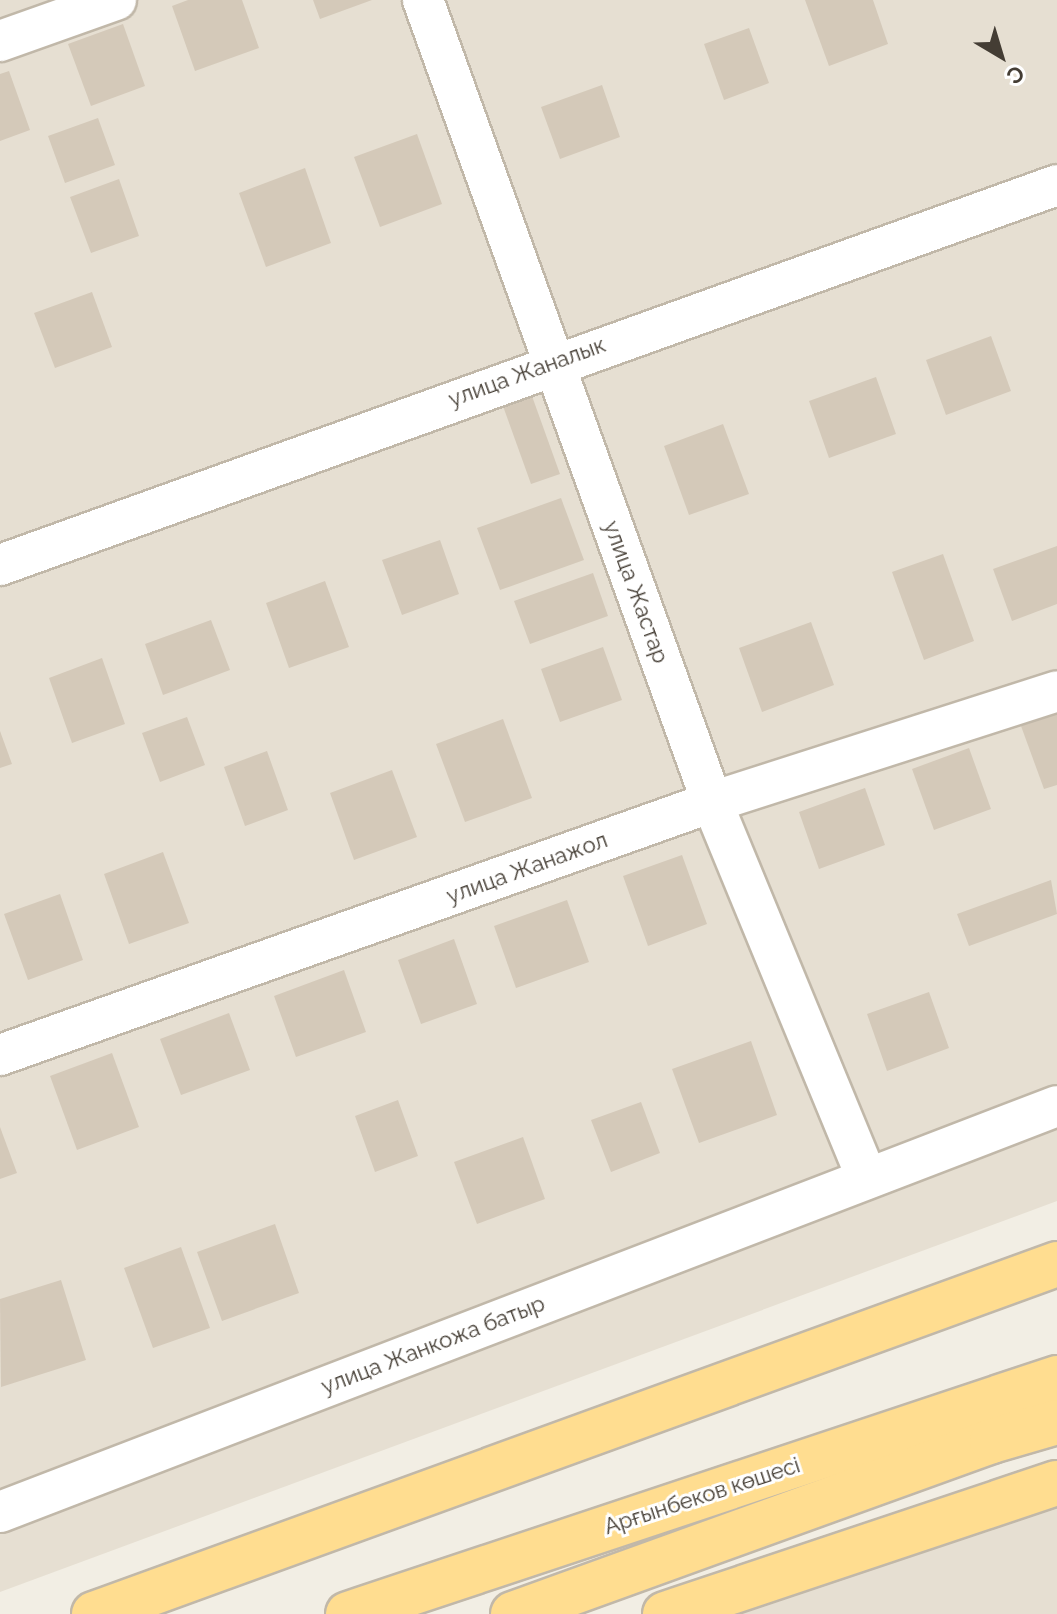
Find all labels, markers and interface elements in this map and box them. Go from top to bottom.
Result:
north arrow [961,16,1041,96]
text: С [1002,60,1030,90]
street label: улица Жаналык [445,331,609,413]
street label: улица Жастар [598,517,674,667]
street label: улица Жанажол [443,827,611,909]
street label: улица Жанкожа батыр [317,1290,549,1400]
street label: Арғынбеков көшесі [601,1452,803,1540]

